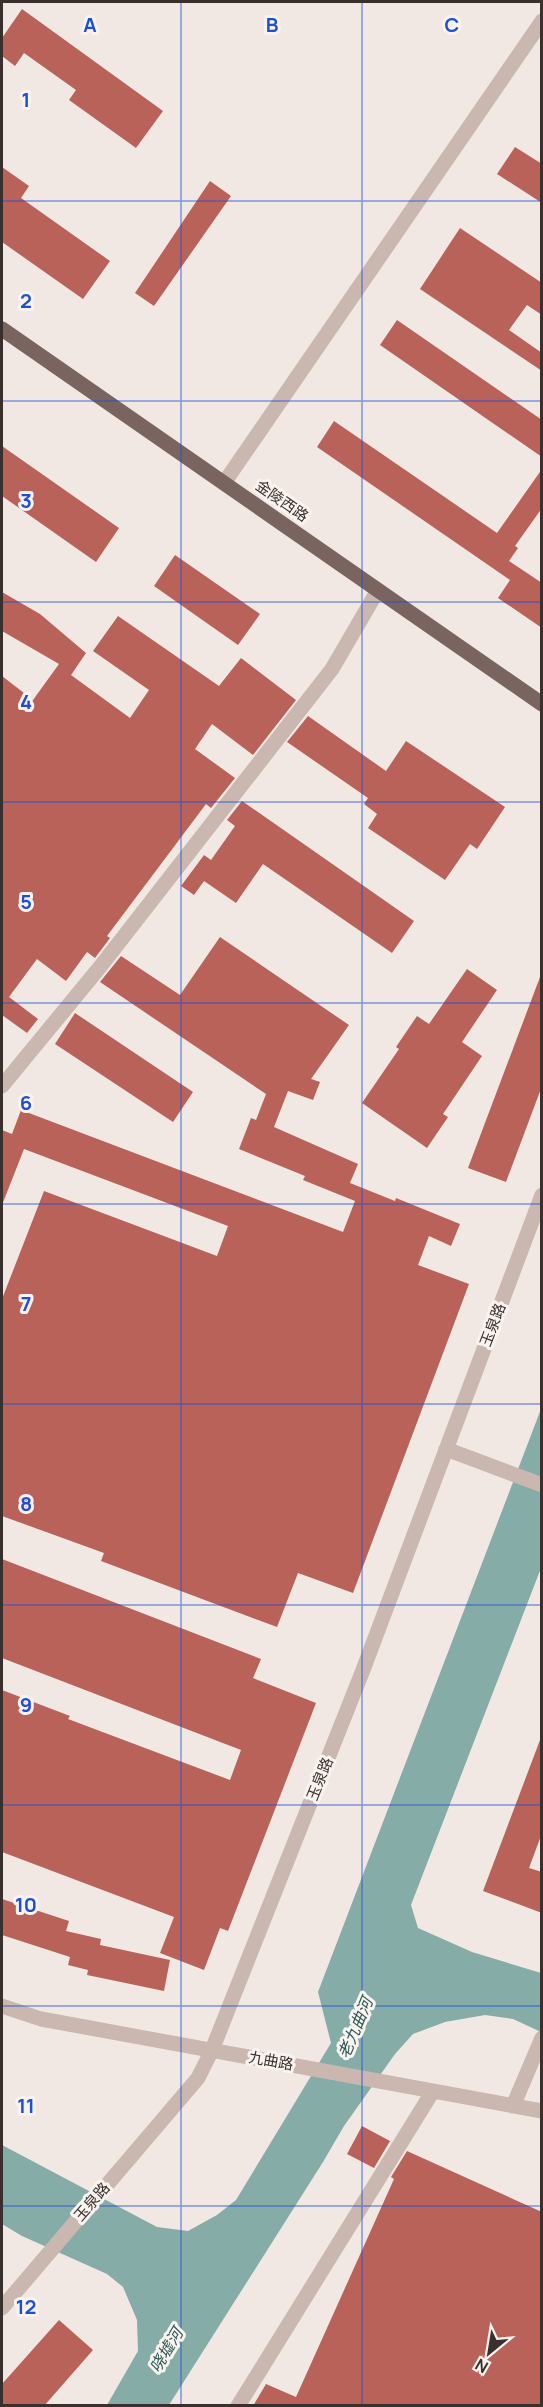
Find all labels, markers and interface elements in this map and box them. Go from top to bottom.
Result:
text: A [83,11,97,38]
text: B [266,11,279,38]
text: C [445,11,459,38]
text: 1 [22,86,30,113]
text: 2 [20,287,32,314]
street label: 金陵西路 [252,475,313,526]
text: 3 [20,487,32,514]
text: 4 [20,688,32,715]
text: 5 [20,888,32,915]
text: 6 [20,1089,32,1116]
text: 7 [21,1290,31,1317]
street label: 玉泉路 [475,1300,510,1350]
text: 8 [20,1490,32,1517]
text: 9 [20,1691,32,1718]
street label: 玉泉路 [301,1754,338,1804]
text: 10 [15,1891,37,1918]
water label: 老九曲河 [332,1991,379,2062]
street label: 九曲路 [247,2046,295,2075]
text: 11 [17,2092,35,2119]
street label: 玉泉路 [69,2178,114,2226]
text: 12 [16,2293,36,2320]
water label: 哓墟河 [144,2321,189,2376]
north arrow [459,2323,519,2383]
text: N [471,2354,492,2378]

